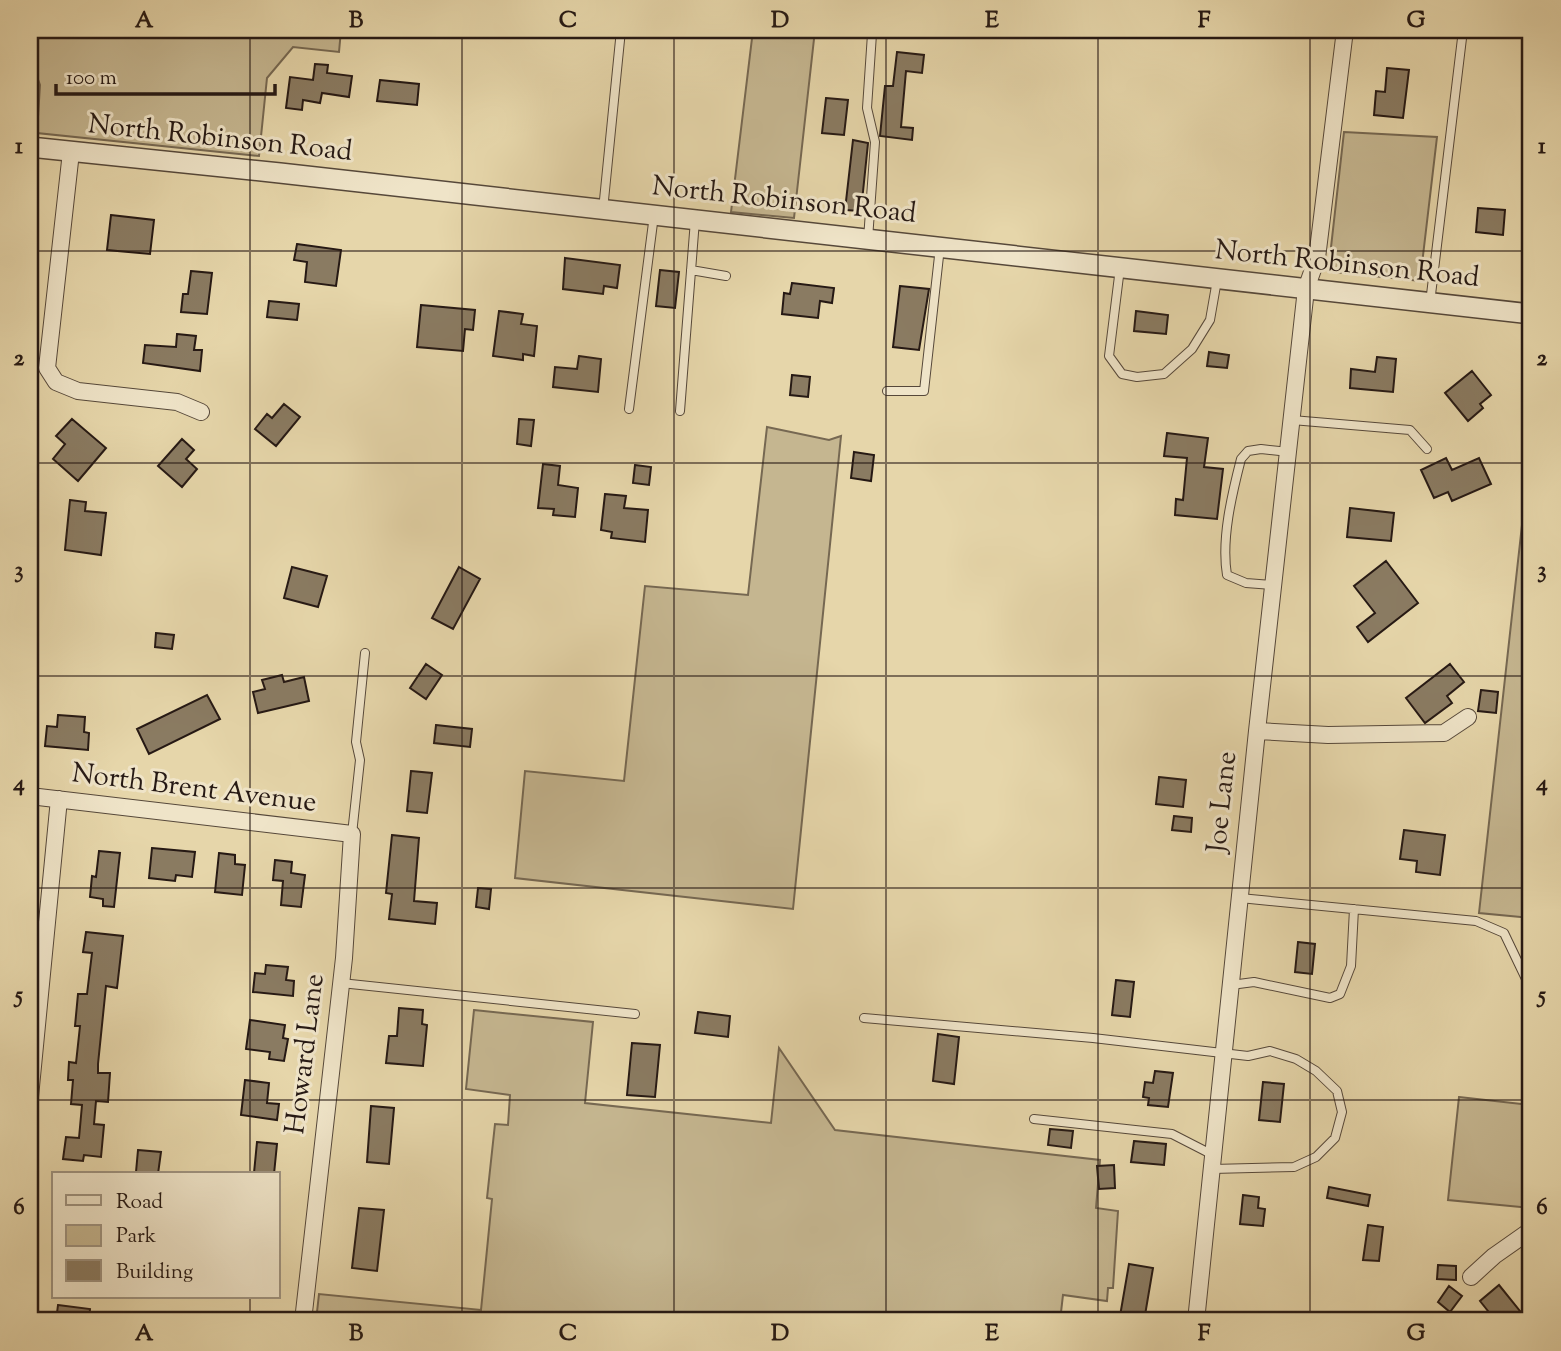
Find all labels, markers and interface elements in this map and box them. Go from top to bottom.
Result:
text: A [135,5,154,38]
text: B [349,5,364,38]
text: C [559,5,577,38]
text: D [771,5,789,38]
text: E [985,5,999,38]
text: F [1198,5,1211,38]
text: G [1407,5,1426,38]
scale bar [56,52,275,96]
text: 100 m [66,64,117,94]
street label: North Robinson Road [86,105,354,173]
text: 1 [15,131,23,164]
text: 1 [1538,131,1546,164]
street label: North Robinson Road [650,167,918,235]
street label: North Robinson Road [1213,231,1481,299]
text: 2 [14,343,25,376]
text: 2 [1537,343,1548,376]
text: 3 [14,555,24,588]
text: 3 [1537,555,1547,588]
street label: Joe Lane [1198,749,1248,857]
street label: North Brent Avenue [69,754,319,824]
text: 4 [12,768,25,801]
text: 4 [1535,768,1548,801]
street label: Howard Lane [276,971,336,1137]
text: 5 [13,980,23,1013]
text: 5 [1536,980,1546,1013]
legend [52,1172,280,1298]
text: Road [116,1188,163,1218]
text: 6 [13,1192,25,1225]
text: 6 [1536,1192,1548,1225]
text: Park [116,1222,157,1252]
text: Building [116,1258,193,1288]
text: A [135,1318,154,1351]
text: B [349,1318,364,1351]
text: C [559,1318,577,1351]
text: D [771,1318,789,1351]
text: E [985,1318,999,1351]
text: F [1198,1318,1211,1351]
text: G [1407,1318,1426,1351]

